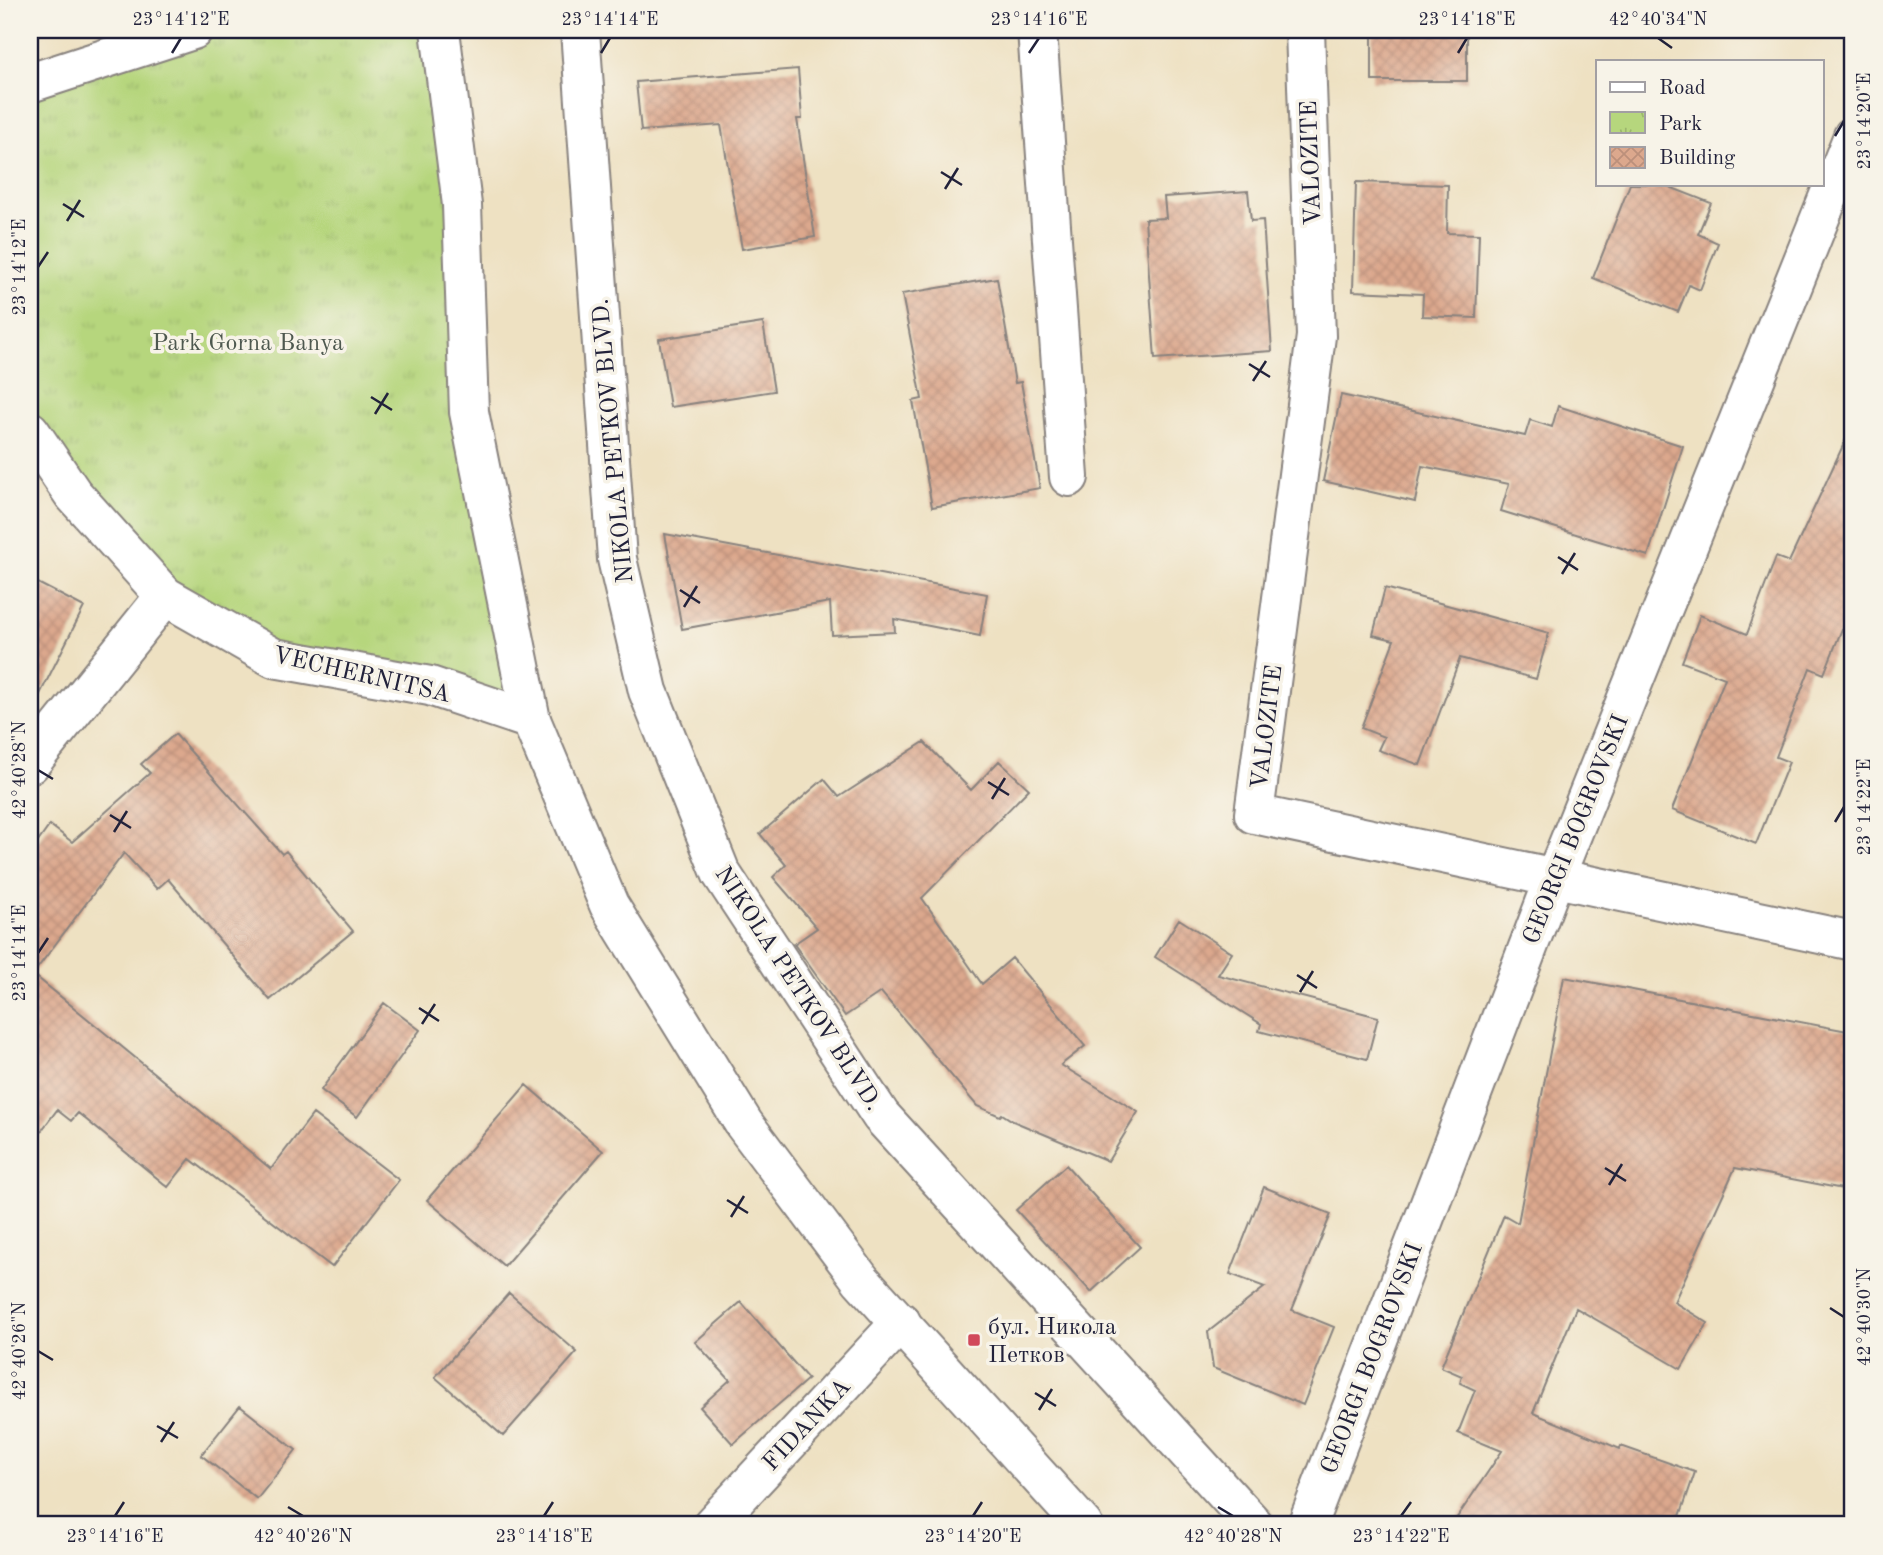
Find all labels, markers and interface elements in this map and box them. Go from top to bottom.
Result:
text: 23°14'12"E [133,11,229,29]
text: 23°14'14"E [562,11,658,29]
text: 23°14'16"E [991,11,1087,29]
text: 23°14'18"E [1419,11,1515,29]
text: 42°40'34"N [1609,11,1707,29]
legend [1596,60,1824,186]
text: 23°14'20"E [1856,73,1874,169]
text: Road [1659,78,1706,99]
street label: VALOZITE [1298,100,1326,226]
text: Park [1659,114,1702,135]
text: Building [1659,148,1736,169]
text: 23°14'12"E [11,219,29,315]
street label: NIKOLA PETKOV BLVD. [590,297,638,584]
park label: Park Gorna Banya [152,332,344,356]
street label: VECHERNITSA [270,644,453,708]
street label: VALOZITE [1248,664,1288,791]
street label: GEORGI BOGROVSKI [1520,712,1634,948]
text: 42°40'28"N [11,721,29,819]
text: 23°14'22"E [1856,759,1874,855]
street label: NIKOLA PETKOV BLVD. [709,863,885,1115]
text: 23°14'14"E [11,905,29,1001]
street label: GEORGI BOGROVSKI [1318,1240,1428,1477]
text: 42°40'30"N [1856,1268,1874,1366]
text: 42°40'26"N [11,1302,29,1400]
place label: бул. Никола Петков [988,1316,1117,1368]
marker: бул. Никола Петков [966,1332,982,1348]
street label: FIDANKA [759,1375,856,1476]
text: 23°14'16"E [67,1528,163,1546]
text: 42°40'26"N [254,1528,352,1546]
text: 23°14'18"E [496,1528,592,1546]
text: 23°14'20"E [925,1528,1021,1546]
text: 42°40'28"N [1184,1528,1282,1546]
text: 23°14'22"E [1353,1528,1449,1546]

